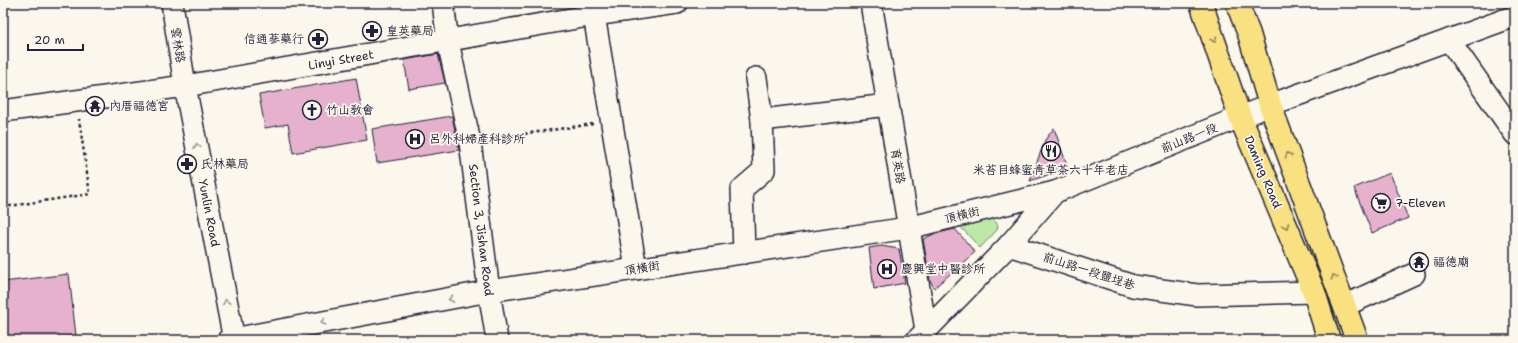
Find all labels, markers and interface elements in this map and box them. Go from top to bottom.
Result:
pharmacy icon: 皇英藥局 [361,20,383,42]
place label: 皇英藥局 [386,23,434,39]
scale bar [28,26,83,52]
street label: 雲林路 [167,26,189,64]
pharmacy icon: 信通蔘藥行 [307,28,329,50]
place label: 信通蔘藥行 [244,31,304,47]
text: 20 m [34,32,65,48]
one-way arrow [1209,36,1217,43]
street label: Linyi Street [307,46,375,74]
temple icon: 內厝福德宮 [84,95,106,117]
place label: 內厝福德宮 [109,98,169,114]
church icon: 竹山教會 [301,99,323,121]
place label: 竹山教會 [326,102,374,118]
street label: 前山路一段 [1158,119,1220,157]
hospital icon: 呂外科婦產科診所 [404,128,426,150]
place label: 呂外科婦產科診所 [429,131,526,147]
street label: Daming Road [1241,133,1286,211]
restaurant icon: 米苔目蜂蜜青草茶六十年老店 [1040,140,1062,162]
one-way arrow [193,143,201,150]
street label: 育英路 [887,147,909,185]
one-way arrow [1285,152,1293,159]
pharmacy icon: 氏林藥局 [176,153,198,175]
place label: 氏林藥局 [201,156,249,172]
place label: 米苔目蜂蜜青草茶六十年老店 [973,162,1129,178]
street label: Section 3, Jishan Road [465,163,497,297]
street label: Yunlin Road [195,178,223,249]
supermarket icon: 7-Eleven [1370,192,1392,214]
place label: 7-Eleven [1395,195,1446,211]
street label: 頂橫街 [943,203,981,227]
one-way arrow [1281,222,1289,230]
street label: 前山路一段鹽埕巷 [1041,249,1137,293]
temple icon: 福德廟 [1408,251,1430,273]
place label: 福德廟 [1433,254,1469,270]
street label: 頂橫街 [623,257,661,279]
hospital icon: 慶興堂中醫診所 [876,258,898,280]
place label: 慶興堂中醫診所 [901,261,986,277]
one-way arrow [1330,274,1338,281]
one-way arrow [447,294,454,302]
one-way arrow [223,299,231,305]
one-way arrow [320,318,326,326]

